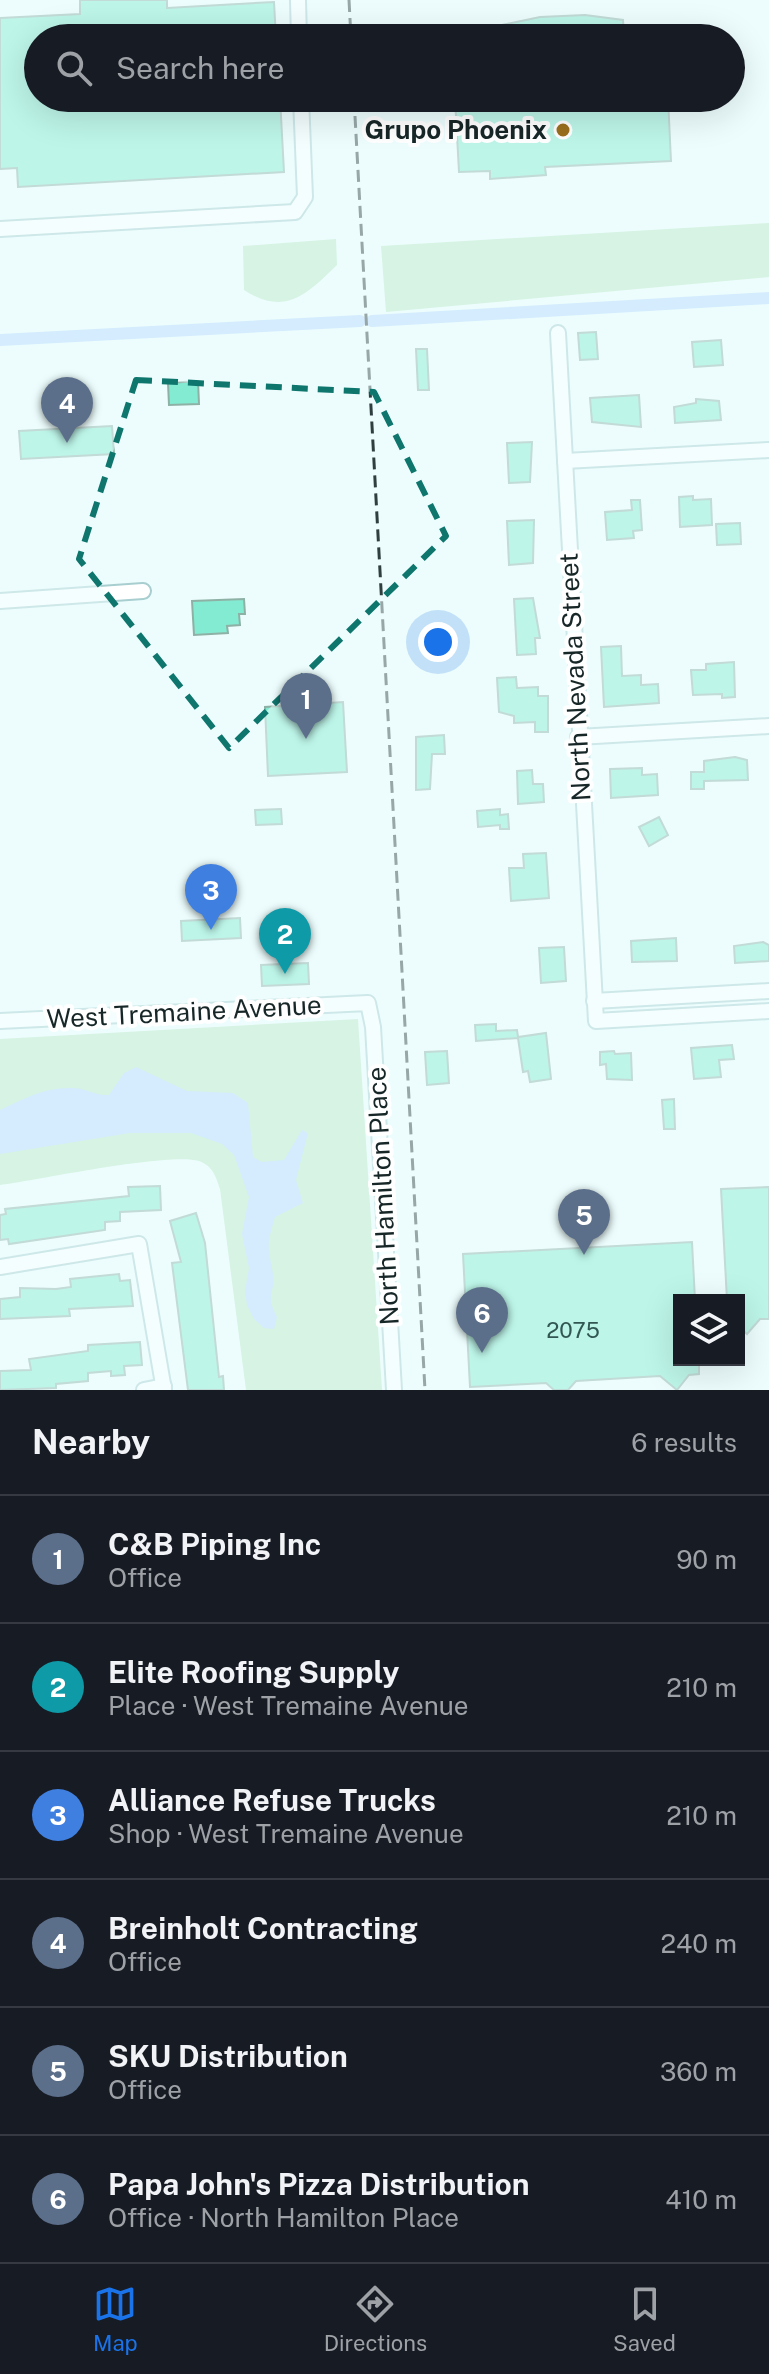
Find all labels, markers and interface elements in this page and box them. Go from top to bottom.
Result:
search box [24,24,745,112]
icon: search [52,46,96,90]
text: Search here [116,50,284,86]
place label: Grupo Phoenix [365,114,547,145]
marker: Grupo Phoenix [554,121,572,139]
pin: 4 [41,377,93,443]
street label: North Nevada Street [553,552,596,802]
your location [418,622,458,662]
pin: 1 [280,673,332,739]
pin: 3 [185,864,237,930]
pin: 2 [259,908,311,974]
street label: West Tremaine Avenue [46,989,322,1034]
street label: North Hamilton Place [360,1066,405,1326]
pin: 5 [558,1189,610,1255]
pin: 6 [456,1287,508,1353]
map controls [673,1294,745,1366]
button: layers [673,1294,745,1366]
house number: 2075 [546,1317,600,1343]
text: Nearby [32,1422,150,1462]
text: 6 results [631,1427,737,1458]
text: C&B Piping Inc [108,1526,321,1562]
text: 1 [52,1544,64,1575]
text: 90 m [676,1544,737,1575]
text: Office [108,1562,182,1593]
text: Elite Roofing Supply [108,1654,399,1690]
text: 2 [50,1672,66,1703]
text: 210 m [666,1672,737,1703]
text: Place · West Tremaine Avenue [108,1690,469,1721]
text: Alliance Refuse Trucks [108,1782,436,1818]
text: 3 [49,1800,67,1831]
text: 210 m [666,1800,737,1831]
text: Shop · West Tremaine Avenue [108,1818,464,1849]
text: Breinholt Contracting [108,1910,418,1946]
text: 4 [49,1928,67,1959]
text: 240 m [660,1928,737,1959]
text: Office [108,1946,182,1977]
text: SKU Distribution [108,2038,348,2074]
text: 5 [49,2056,67,2087]
text: 360 m [660,2056,737,2087]
text: Office [108,2074,182,2105]
text: Papa John's Pizza Distribution [108,2166,529,2202]
text: 6 [49,2184,67,2215]
text: 410 m [665,2184,737,2215]
text: Office · North Hamilton Place [108,2202,459,2233]
tab: Map [93,2282,138,2356]
tab: Directions [324,2282,427,2356]
tab: Saved [613,2282,676,2356]

